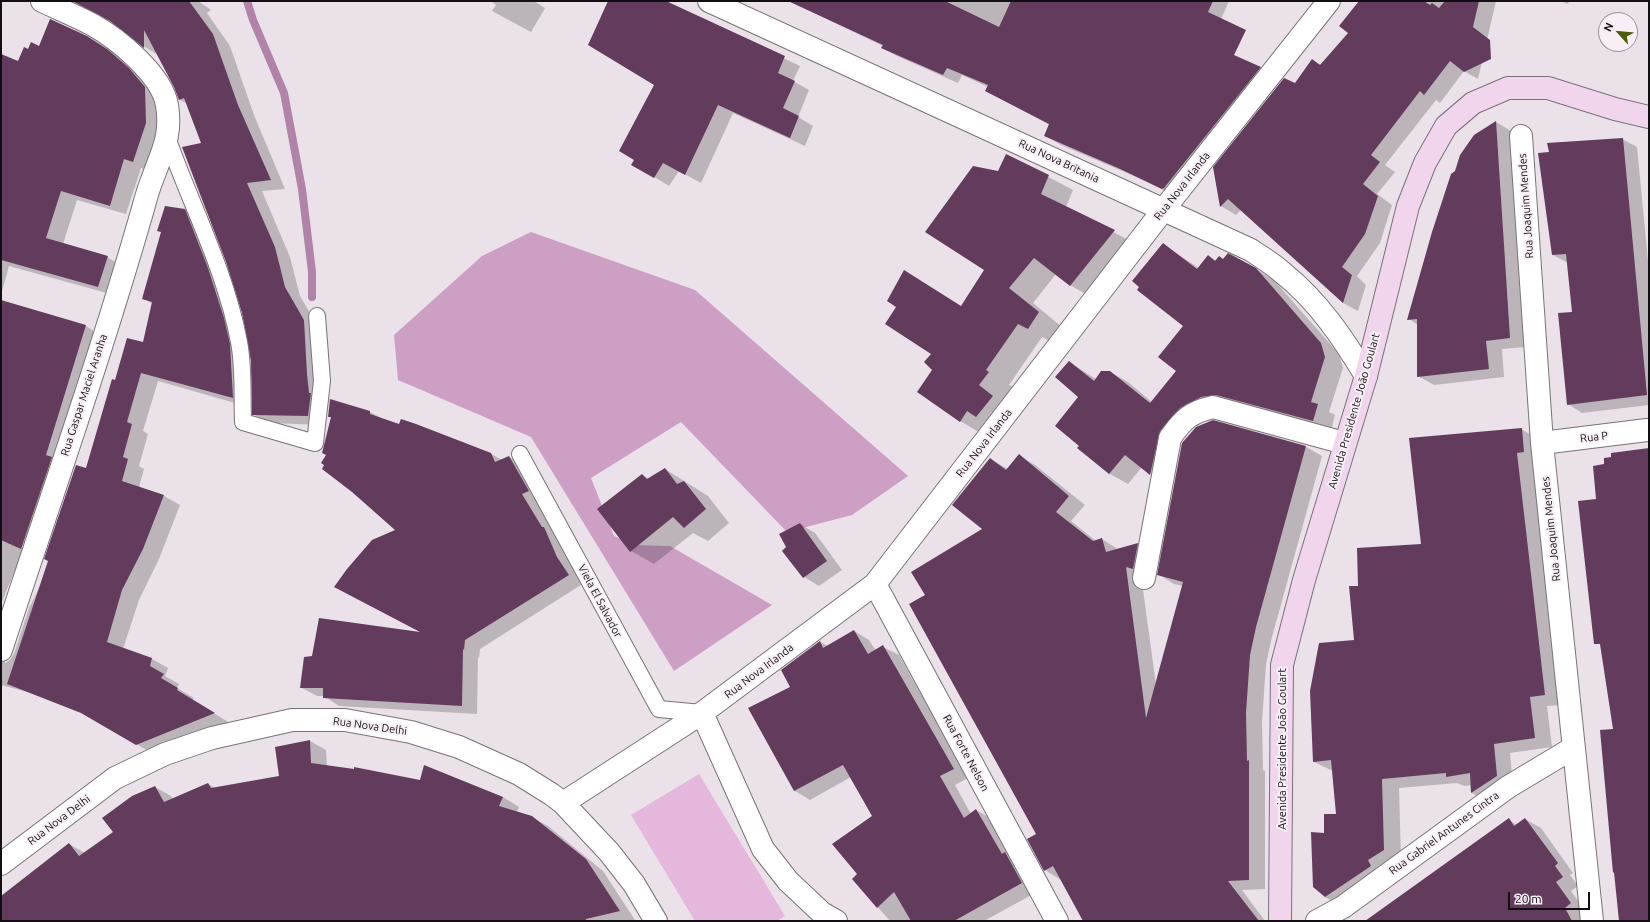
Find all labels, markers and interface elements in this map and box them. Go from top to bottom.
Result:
north arrow [1598,12,1638,52]
text: N [1601,21,1615,33]
street label: Rua Nova Britania [1017,137,1101,185]
street label: Rua Nova Irlanda [1151,149,1213,223]
street label: Rua Joaquim Mendes [1516,153,1536,259]
street label: Rua Gaspar Maciel Aranha [58,332,110,458]
street label: Avenida Presidente João Goulart [1325,332,1383,490]
street label: Rua Nova Irlanda [953,406,1015,480]
street label: Rua P [1579,429,1609,445]
street label: Rua Joaquim Mendes [1539,476,1563,582]
street label: Viela El Salvador [575,562,625,640]
street label: Rua Nova Irlanda [722,641,796,701]
street label: Avenida Presidente João Goulart [1275,668,1289,830]
street label: Rua Forte Nelson [940,712,992,794]
street label: Rua Nova Delhi [332,714,408,738]
street label: Rua Gabriel Antunes Cintra [1387,789,1501,877]
street label: Rua Nova Delhi [25,792,93,848]
scale bar [1510,884,1592,910]
text: 20 m [1515,892,1542,905]

